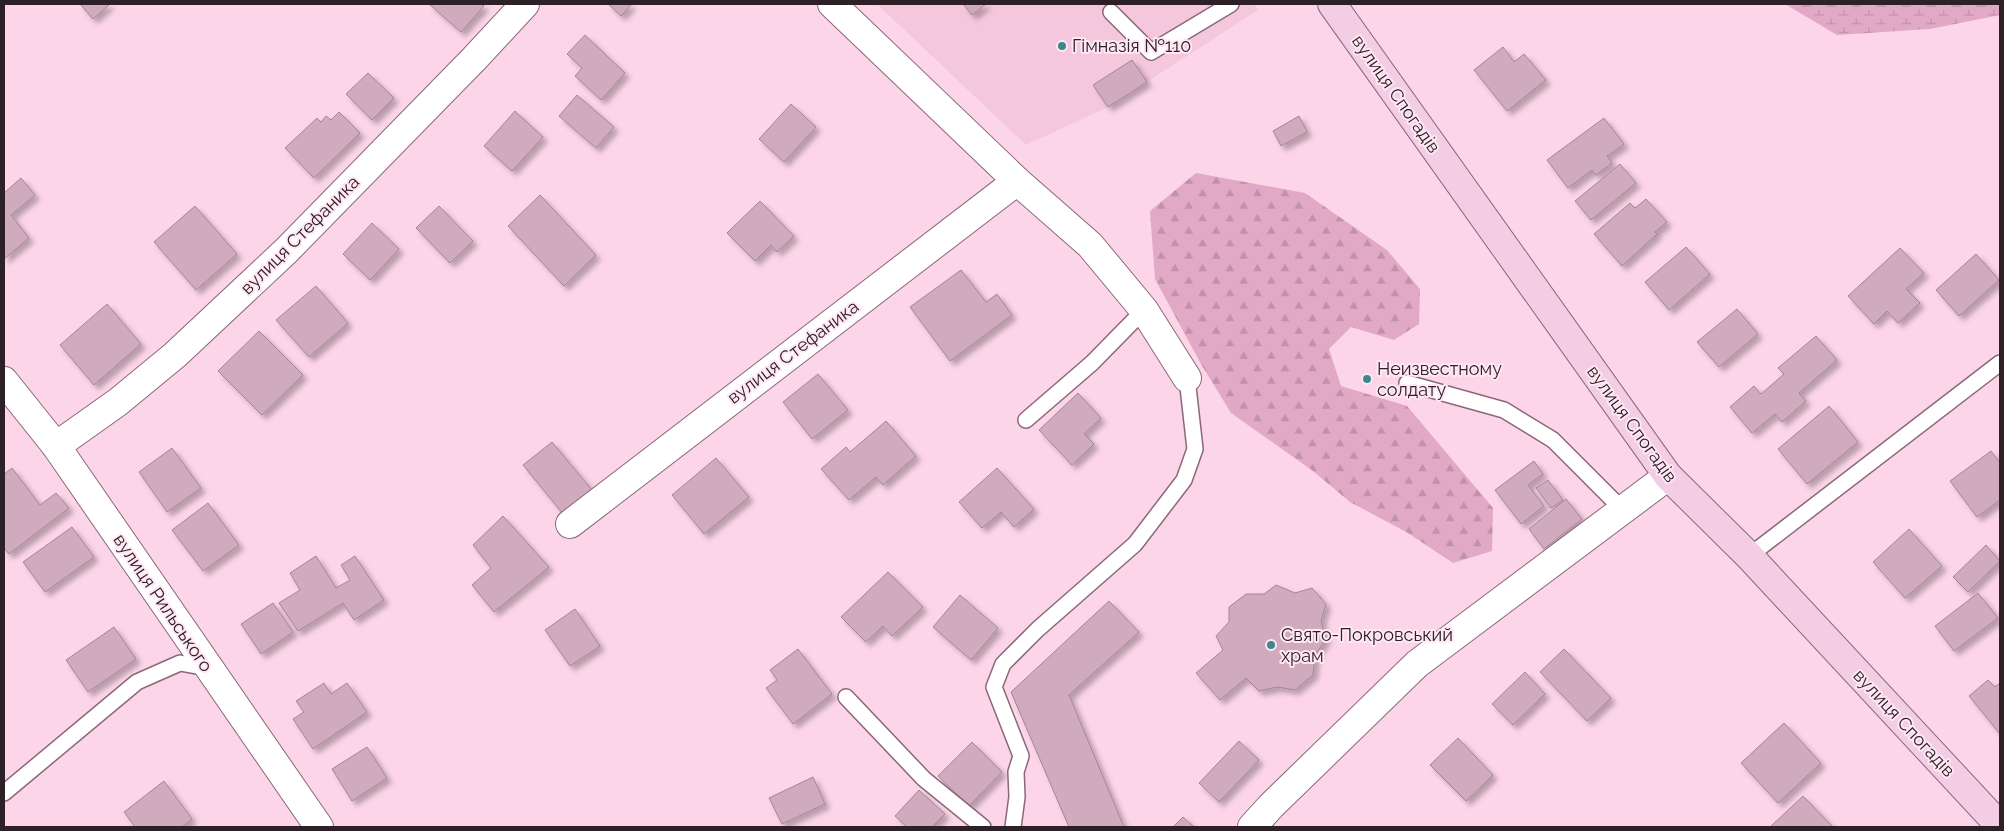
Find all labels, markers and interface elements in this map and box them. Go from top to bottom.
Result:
street label: вулиця Спогадів [1348,31,1445,157]
place label: Гімназія №110 [1072,35,1191,56]
marker: Гімназія №110 [1056,40,1068,52]
street label: вулиця Стефаника [236,171,363,298]
street label: вулиця Стефаника [723,295,862,408]
place label: Неизвестному солдату [1377,358,1502,400]
street label: вулиця Спогадів [1583,361,1682,486]
marker: Неизвестному солдату [1361,373,1373,385]
street label: вулиця Рильського [109,530,218,676]
place label: Свято-Покровський храм [1281,624,1453,666]
marker: Свято-Покровський храм [1265,639,1277,651]
street label: вулиця Спогадів [1849,665,1959,781]

